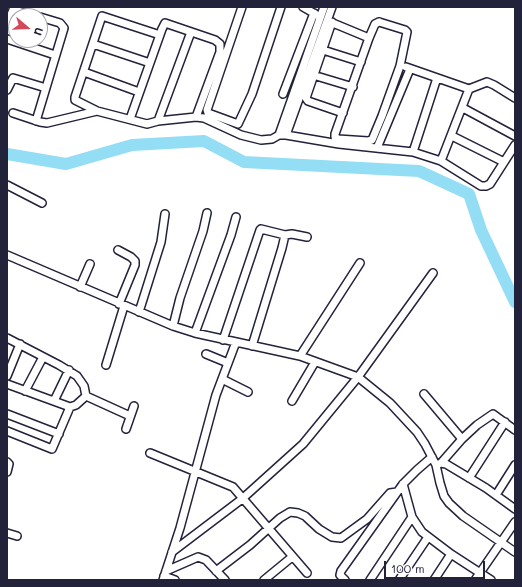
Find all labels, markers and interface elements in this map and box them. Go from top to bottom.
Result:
north arrow [8,8,48,48]
text: U [31,26,47,38]
scale bar [386,553,487,579]
text: 100 m [391,560,425,576]

